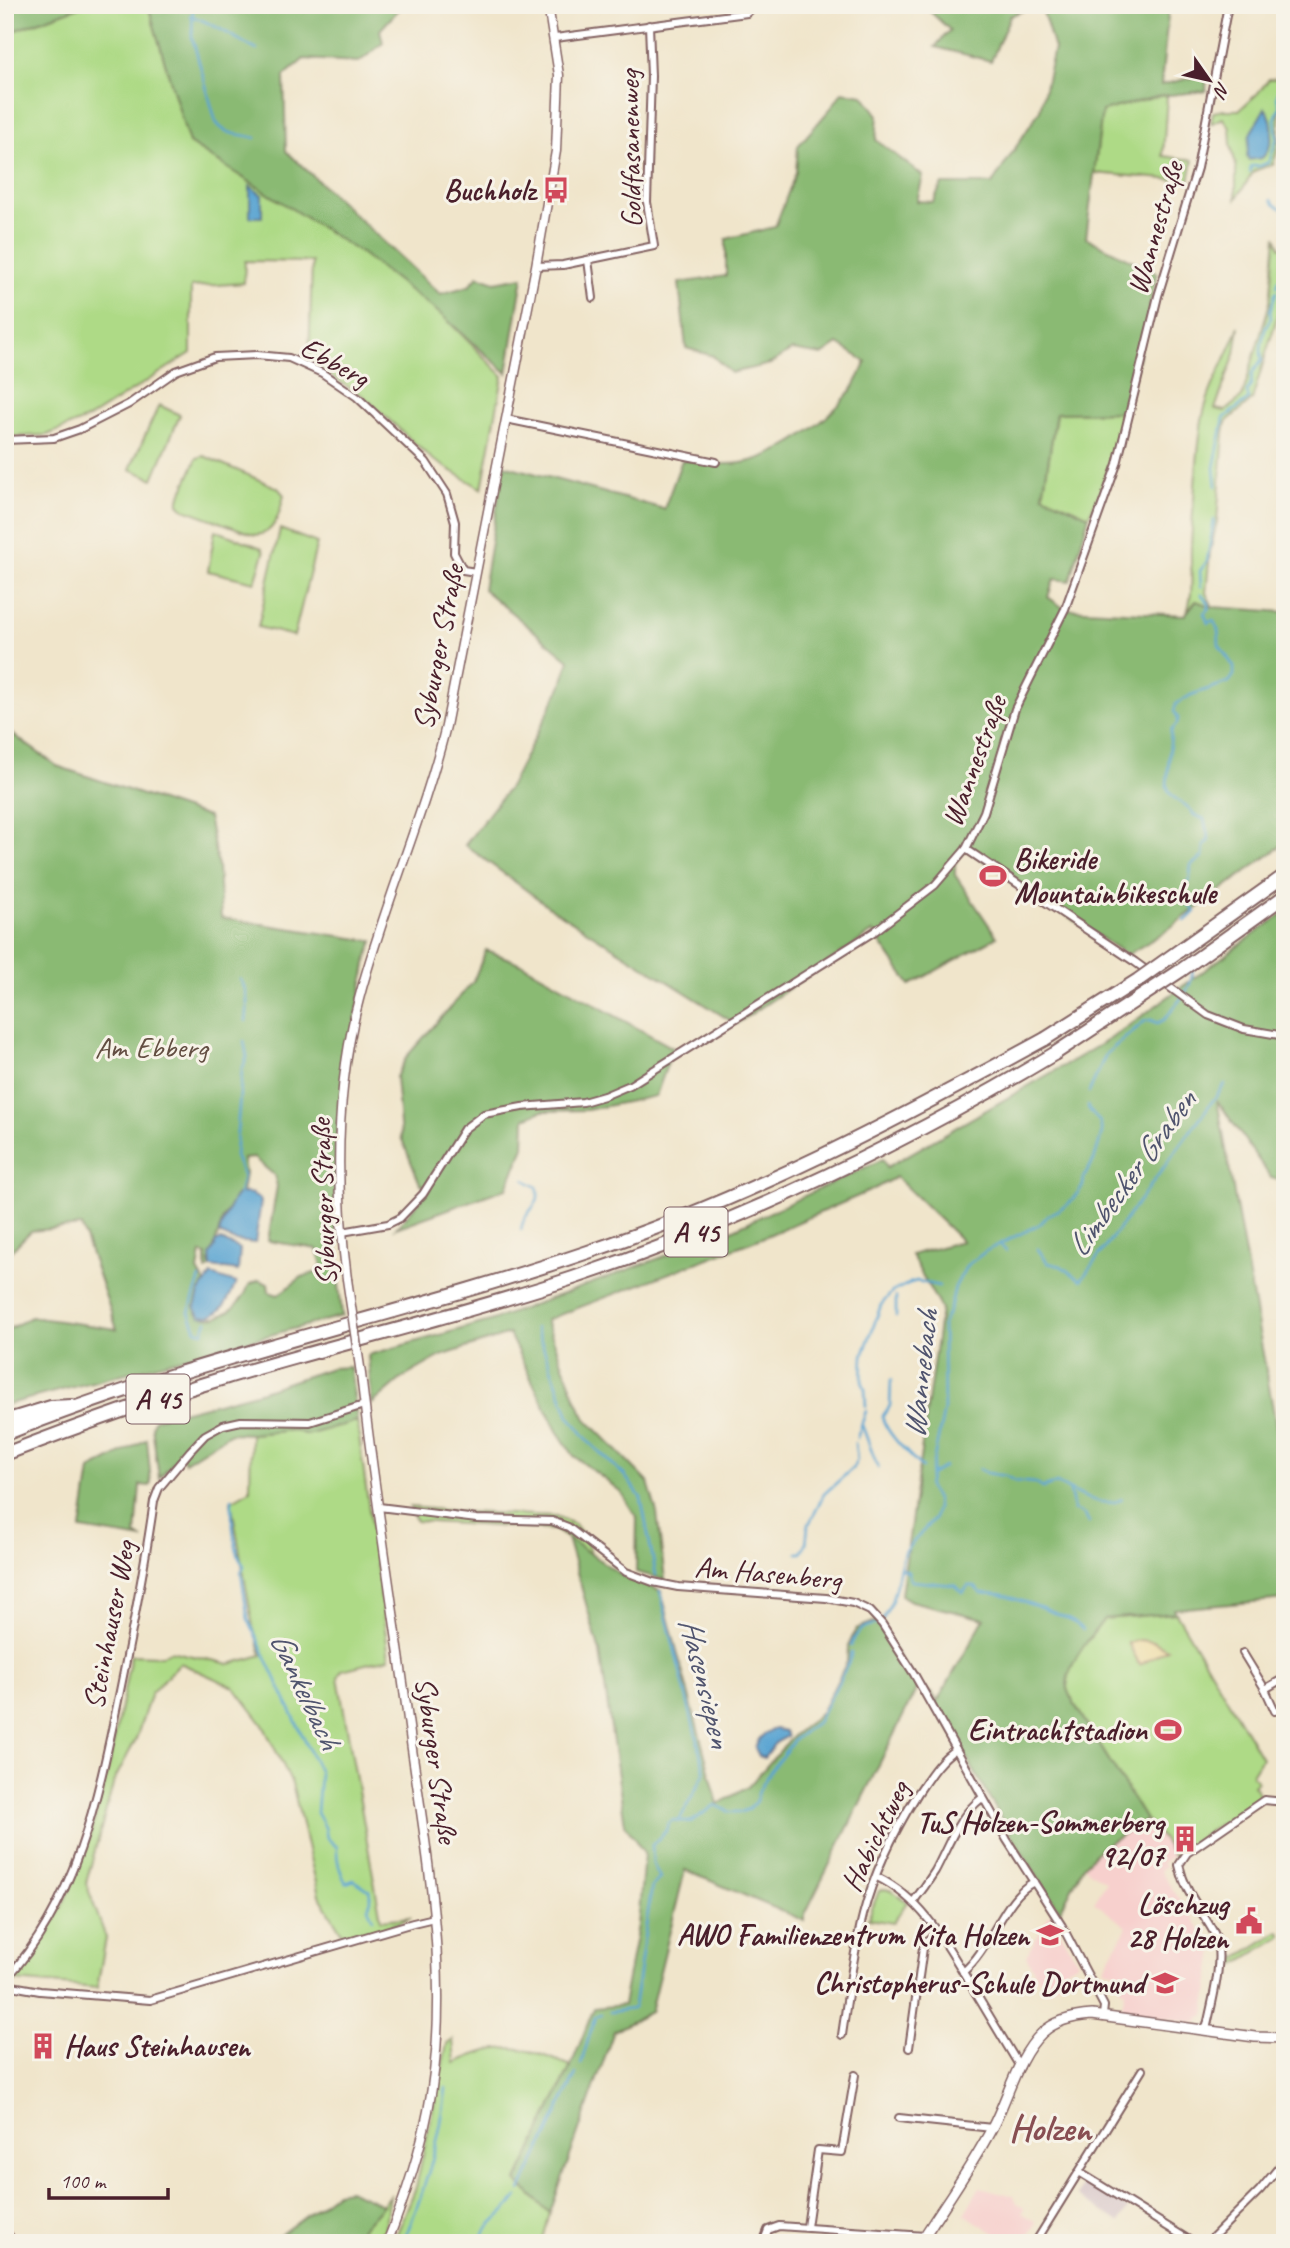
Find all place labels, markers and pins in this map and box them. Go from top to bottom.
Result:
place label: Buchholz [444,171,539,209]
bus stop icon: Buchholz [541,175,571,205]
place label: Bikeride Mountainbikeschule [1014,840,1218,912]
sports icon: Bikeride Mountainbikeschule [978,861,1008,891]
place label: Eintrachtstadion [968,1711,1148,1749]
sports icon: Eintrachtstadion [1153,1715,1183,1745]
place label: TuS Holzen-Sommerberg 92/07 [917,1803,1168,1875]
building icon: TuS Holzen-Sommerberg 92/07 [1170,1824,1200,1854]
place label: Löschzug 28 Holzen [1127,1885,1231,1957]
public building icon: Löschzug 28 Holzen [1234,1906,1264,1936]
place label: AWO Familienzentrum Kita Holzen [677,1916,1031,1954]
school or university icon: AWO Familienzentrum Kita Holzen [1035,1920,1065,1950]
place label: Christopherus-Schule Dortmund [814,1964,1149,2002]
school or university icon: Christopherus-Schule Dortmund [1150,1968,1180,1998]
place label: Haus Steinhausen [64,2027,252,2065]
building icon: Haus Steinhausen [28,2031,58,2061]

